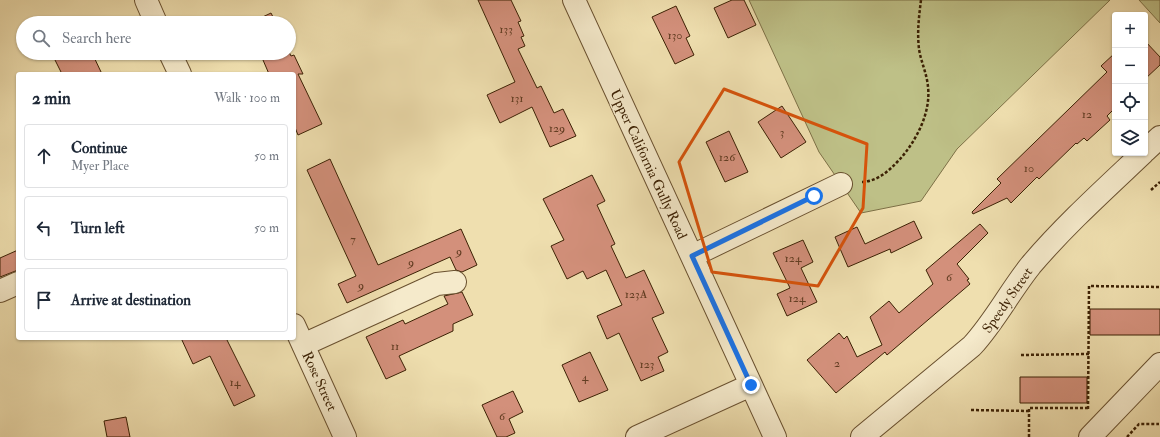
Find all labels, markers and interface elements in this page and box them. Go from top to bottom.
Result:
map controls [1112,12,1148,156]
button: + [1112,12,1148,48]
search box [16,16,296,60]
house number: 133 [499,22,513,37]
icon: search [30,27,52,49]
house number: 130 [667,28,683,43]
text: Search here [62,29,131,48]
button: − [1112,48,1148,84]
button: locate [1112,84,1148,120]
street label: Upper California Gully Road [605,87,691,242]
text: 2 min [32,88,71,109]
text: Walk · 100 m [214,90,280,106]
house number: 131 [510,91,524,106]
house number: 12 [1082,107,1092,122]
button: layers [1112,120,1148,156]
house number: 129 [549,121,565,136]
house number: 3 [780,125,784,140]
text: Continue [71,139,127,158]
icon: ahead [33,145,55,167]
text: 50 m [254,148,279,164]
house number: 126 [719,150,736,165]
text: Myer Place [71,158,129,174]
house number: 10 [1024,161,1034,176]
route start [805,187,823,205]
icon: left [33,217,55,239]
text: Turn left [71,219,125,238]
text: 50 m [254,220,279,236]
house number: 7 [350,232,356,247]
house number: 9 [455,244,462,259]
house number: 124 [785,251,802,266]
house number: 9 [407,255,414,270]
street label: Speedy Street [979,264,1037,337]
house number: 6 [946,270,953,285]
house number: 9 [357,278,364,293]
house number: 123A [625,287,648,302]
icon: arrive [33,289,55,311]
text: Arrive at destination [71,291,191,310]
house number: 124 [789,291,806,306]
house number: 11 [391,339,399,354]
street label: Rose Street [298,349,341,414]
house number: 2 [834,356,840,371]
house number: 123 [640,357,654,372]
house number: 4 [582,370,589,385]
house number: 14 [230,375,241,390]
route end [742,376,760,394]
house number: 6 [499,409,506,424]

